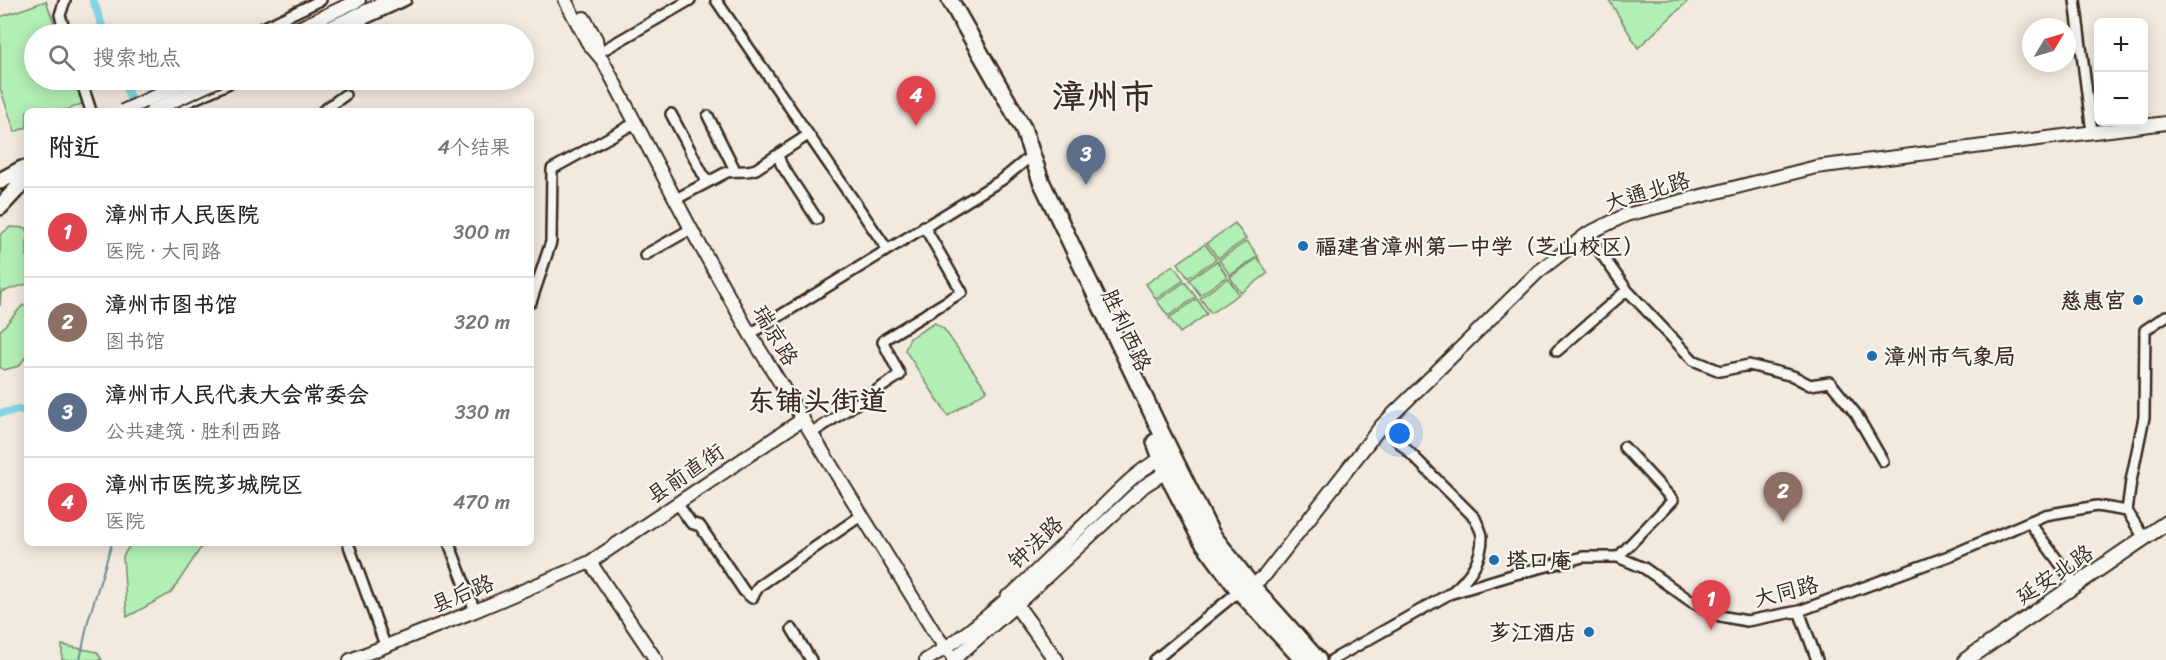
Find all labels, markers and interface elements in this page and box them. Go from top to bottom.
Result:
north arrow [2022,18,2076,72]
map controls [2094,18,2148,126]
button: + [2094,18,2148,72]
search box [24,24,534,90]
text: 搜索地点 [93,38,181,77]
icon: search [45,41,78,74]
district label: 漳州市 [1052,67,1154,127]
button: − [2094,72,2148,126]
pin: 4 [896,76,936,126]
text: 附近 [48,124,100,170]
text: 4个结果 [438,130,510,165]
pin: 3 [1066,136,1106,185]
street label: 大通北路 [1599,160,1695,223]
text: 漳州市人民医院 [105,195,259,234]
text: 1 [63,215,72,250]
text: 300 m [453,215,510,250]
place label: 福建省漳州第一中学（芝山校区） [1315,227,1645,266]
text: 医院 · 大同路 [105,234,221,269]
marker: 福建省漳州第一中学（芝山校区） [1296,239,1310,253]
place label: 慈惠宫 [2060,281,2126,320]
street label: 胜利西路 [1090,282,1163,378]
text: 漳州市图书馆 [105,285,237,324]
marker: 慈惠宫 [2131,293,2145,307]
street label: 瑞京路 [742,297,809,374]
text: 2 [62,305,73,340]
text: 320 m [454,305,510,340]
text: 图书馆 [105,324,165,359]
place label: 漳州市气象局 [1884,337,2016,376]
marker: 漳州市气象局 [1865,349,1879,363]
text: 漳州市人民代表大会常委会 [105,375,369,414]
district label: 东铺头街道 [747,376,887,425]
text: 3 [62,395,73,430]
text: 330 m [455,395,510,430]
text: 公共建筑 · 胜利西路 [105,414,281,449]
your location [1385,419,1414,448]
street label: 县前直街 [638,433,733,514]
text: 漳州市医院芗城院区 [105,465,303,504]
pin: 2 [1764,472,1802,522]
text: 4 [61,485,74,520]
text: 470 m [453,485,510,520]
text: 医院 [105,504,145,539]
street label: 钟法路 [998,506,1073,579]
street label: 延安北路 [2007,534,2102,615]
place label: 塔口庵 [1506,541,1572,580]
marker: 塔口庵 [1487,553,1501,567]
street label: 县后路 [424,563,500,624]
street label: 大同路 [1749,565,1823,618]
pin: 1 [1692,580,1730,630]
place label: 芗江酒店 [1489,613,1577,652]
marker: 芗江酒店 [1582,625,1596,639]

